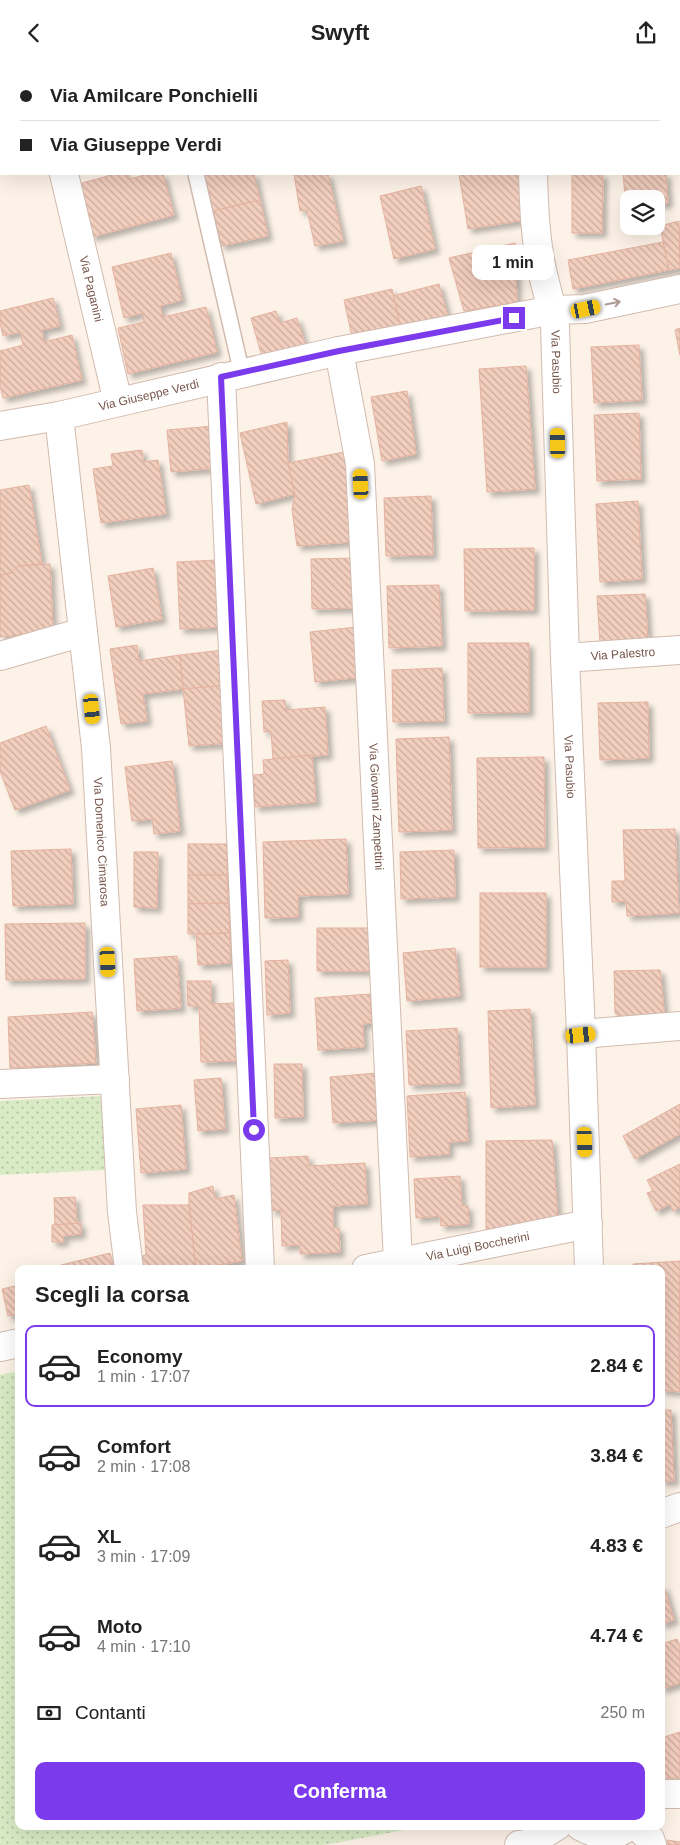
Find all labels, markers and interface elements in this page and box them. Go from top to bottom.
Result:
icon: back [20,19,48,47]
icon: share [632,19,660,47]
text: Swyft [311,20,369,45]
text: Via Amilcare Ponchielli [50,85,258,106]
text: Via Giuseppe Verdi [50,134,222,155]
map controls [620,190,665,235]
button: layers [620,190,665,235]
callout: 1 min [473,245,555,281]
street label: Via Paganini [77,254,106,323]
text: 1 min [492,254,534,271]
one-way arrow [605,298,621,307]
car [569,299,602,319]
route end [503,307,525,329]
street label: Via Pasubio [548,330,564,394]
street label: Via Giuseppe Verdi [97,377,200,414]
car [550,428,565,458]
car [352,469,369,499]
street label: Via Palestro [590,645,656,663]
car [82,693,101,725]
street label: Via Pasubio [561,734,578,799]
street label: Via Giovanni Zampettini [366,743,386,871]
street label: Via Domenico Cimarosa [91,777,112,907]
car [99,947,116,977]
car [565,1026,596,1044]
route start [243,1119,265,1141]
car [576,1127,593,1157]
street label: Via Luigi Boccherini [425,1229,531,1264]
text: Scegli la corsa [35,1282,189,1307]
icon: car [37,1344,82,1389]
text: Economy [97,1346,183,1367]
text: 2.84 € [590,1355,643,1376]
text: 1 min · 17:07 [97,1368,190,1385]
icon: car [37,1434,82,1479]
text: Comfort [97,1436,171,1457]
text: 3.84 € [590,1445,643,1466]
text: 2 min · 17:08 [97,1458,190,1475]
icon: car [37,1524,82,1569]
text: XL [97,1526,121,1547]
text: 4.83 € [590,1535,643,1556]
text: 3 min · 17:09 [97,1548,190,1565]
icon: car [37,1614,82,1659]
text: Moto [97,1616,142,1637]
text: 4.74 € [590,1625,643,1646]
text: 4 min · 17:10 [97,1638,190,1655]
icon: cash [35,1699,63,1727]
text: Contanti [75,1702,146,1723]
text: 250 m [601,1704,645,1721]
button: Conferma [35,1762,645,1820]

